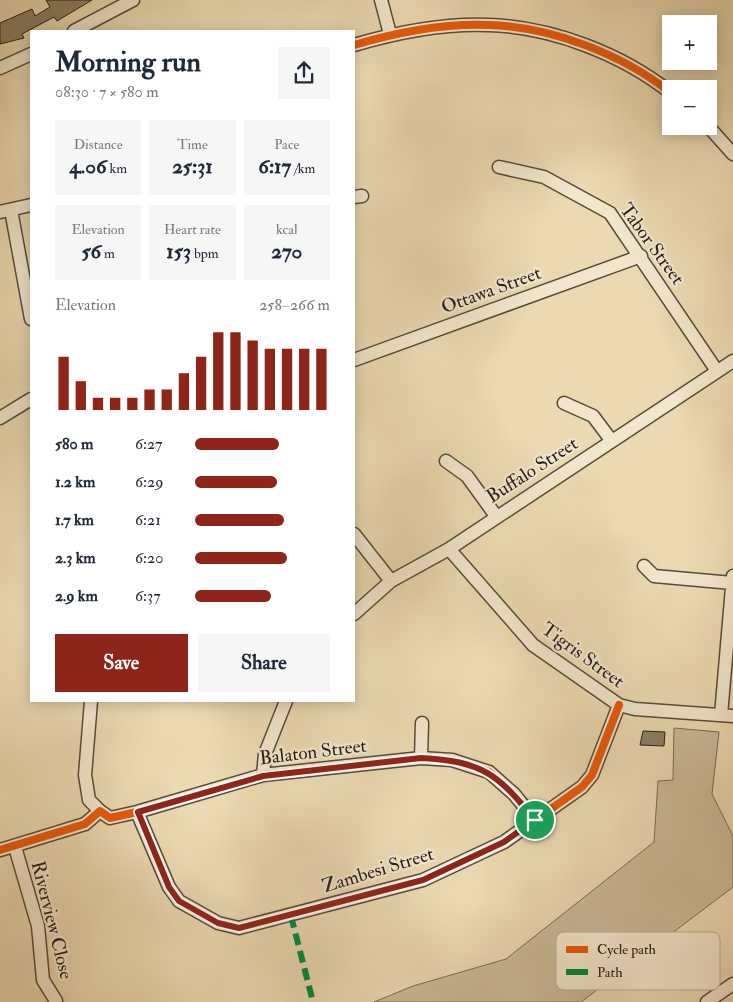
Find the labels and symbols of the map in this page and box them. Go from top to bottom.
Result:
street label: Tabor Street [614,198,690,290]
street label: Ottawa Street [438,261,544,319]
street label: Buffalo Street [482,431,582,509]
street label: Tigris Street [537,617,629,693]
street label: Balaton Street [258,734,368,770]
pin [514,799,556,841]
street label: Zambesi Street [319,842,437,898]
street label: Riverview Close [26,858,78,982]
legend [556,932,720,990]
text: Cycle path [597,941,657,959]
text: Path [597,964,623,981]

